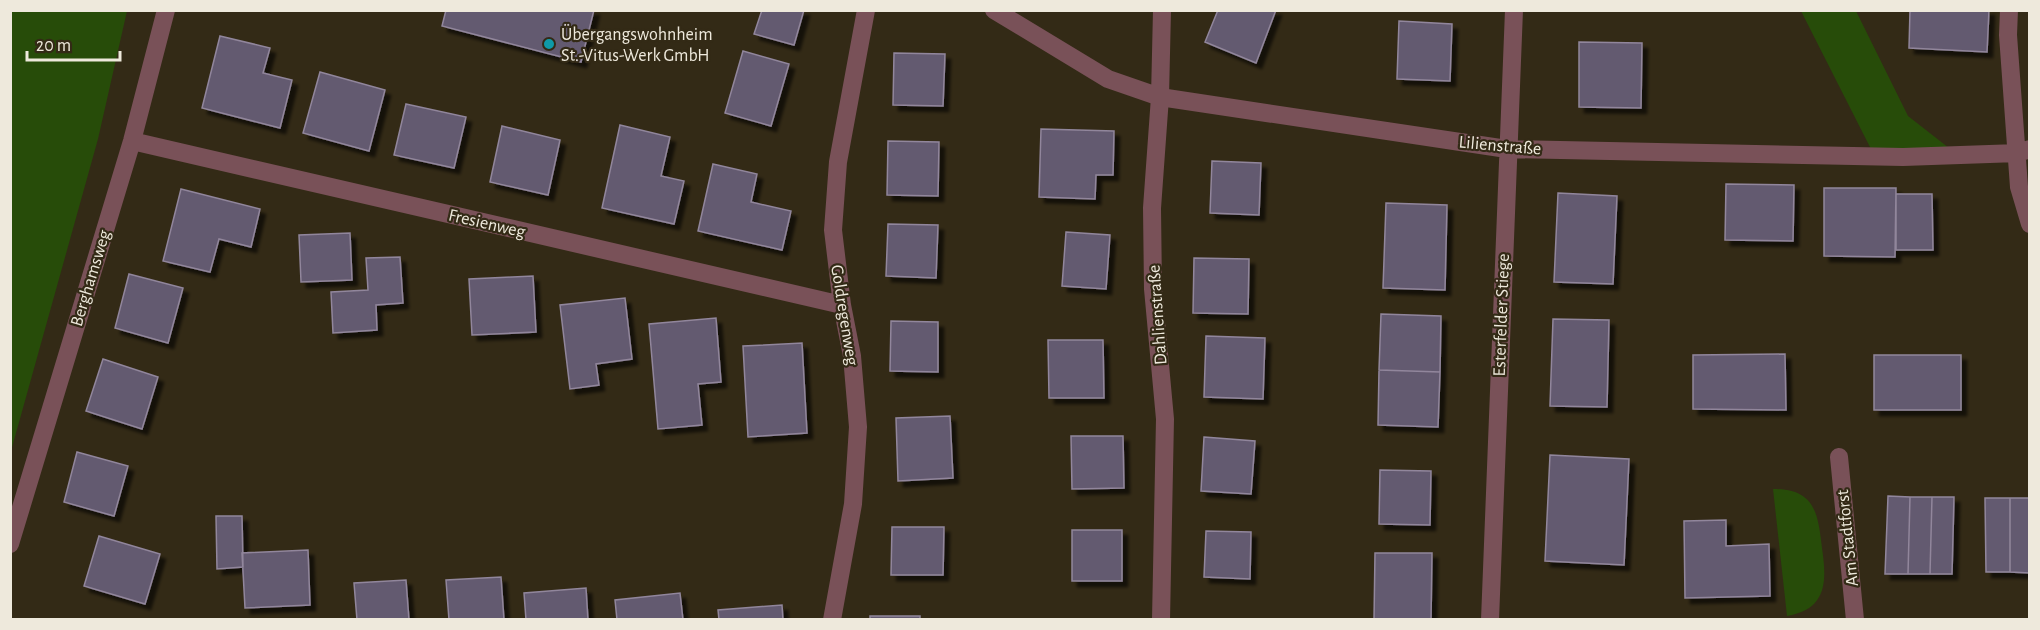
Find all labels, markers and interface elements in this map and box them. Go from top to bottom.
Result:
scale bar [27,24,120,62]
place label: Übergangswohnheim St.-Vitus-Werk GmbH [561,24,713,65]
text: 20 m [36,37,71,55]
marker: Übergangswohnheim St.-Vitus-Werk GmbH [542,37,556,51]
street label: Lilienstraße [1458,133,1542,159]
street label: Fresienweg [447,206,527,242]
street label: Berghamsweg [68,228,114,329]
street label: Esterfelder Stiege [1491,253,1513,377]
street label: Goldregenweg [827,263,861,367]
street label: Dahlienstraße [1146,264,1170,366]
street label: Am Stadtforst [1834,488,1862,587]

